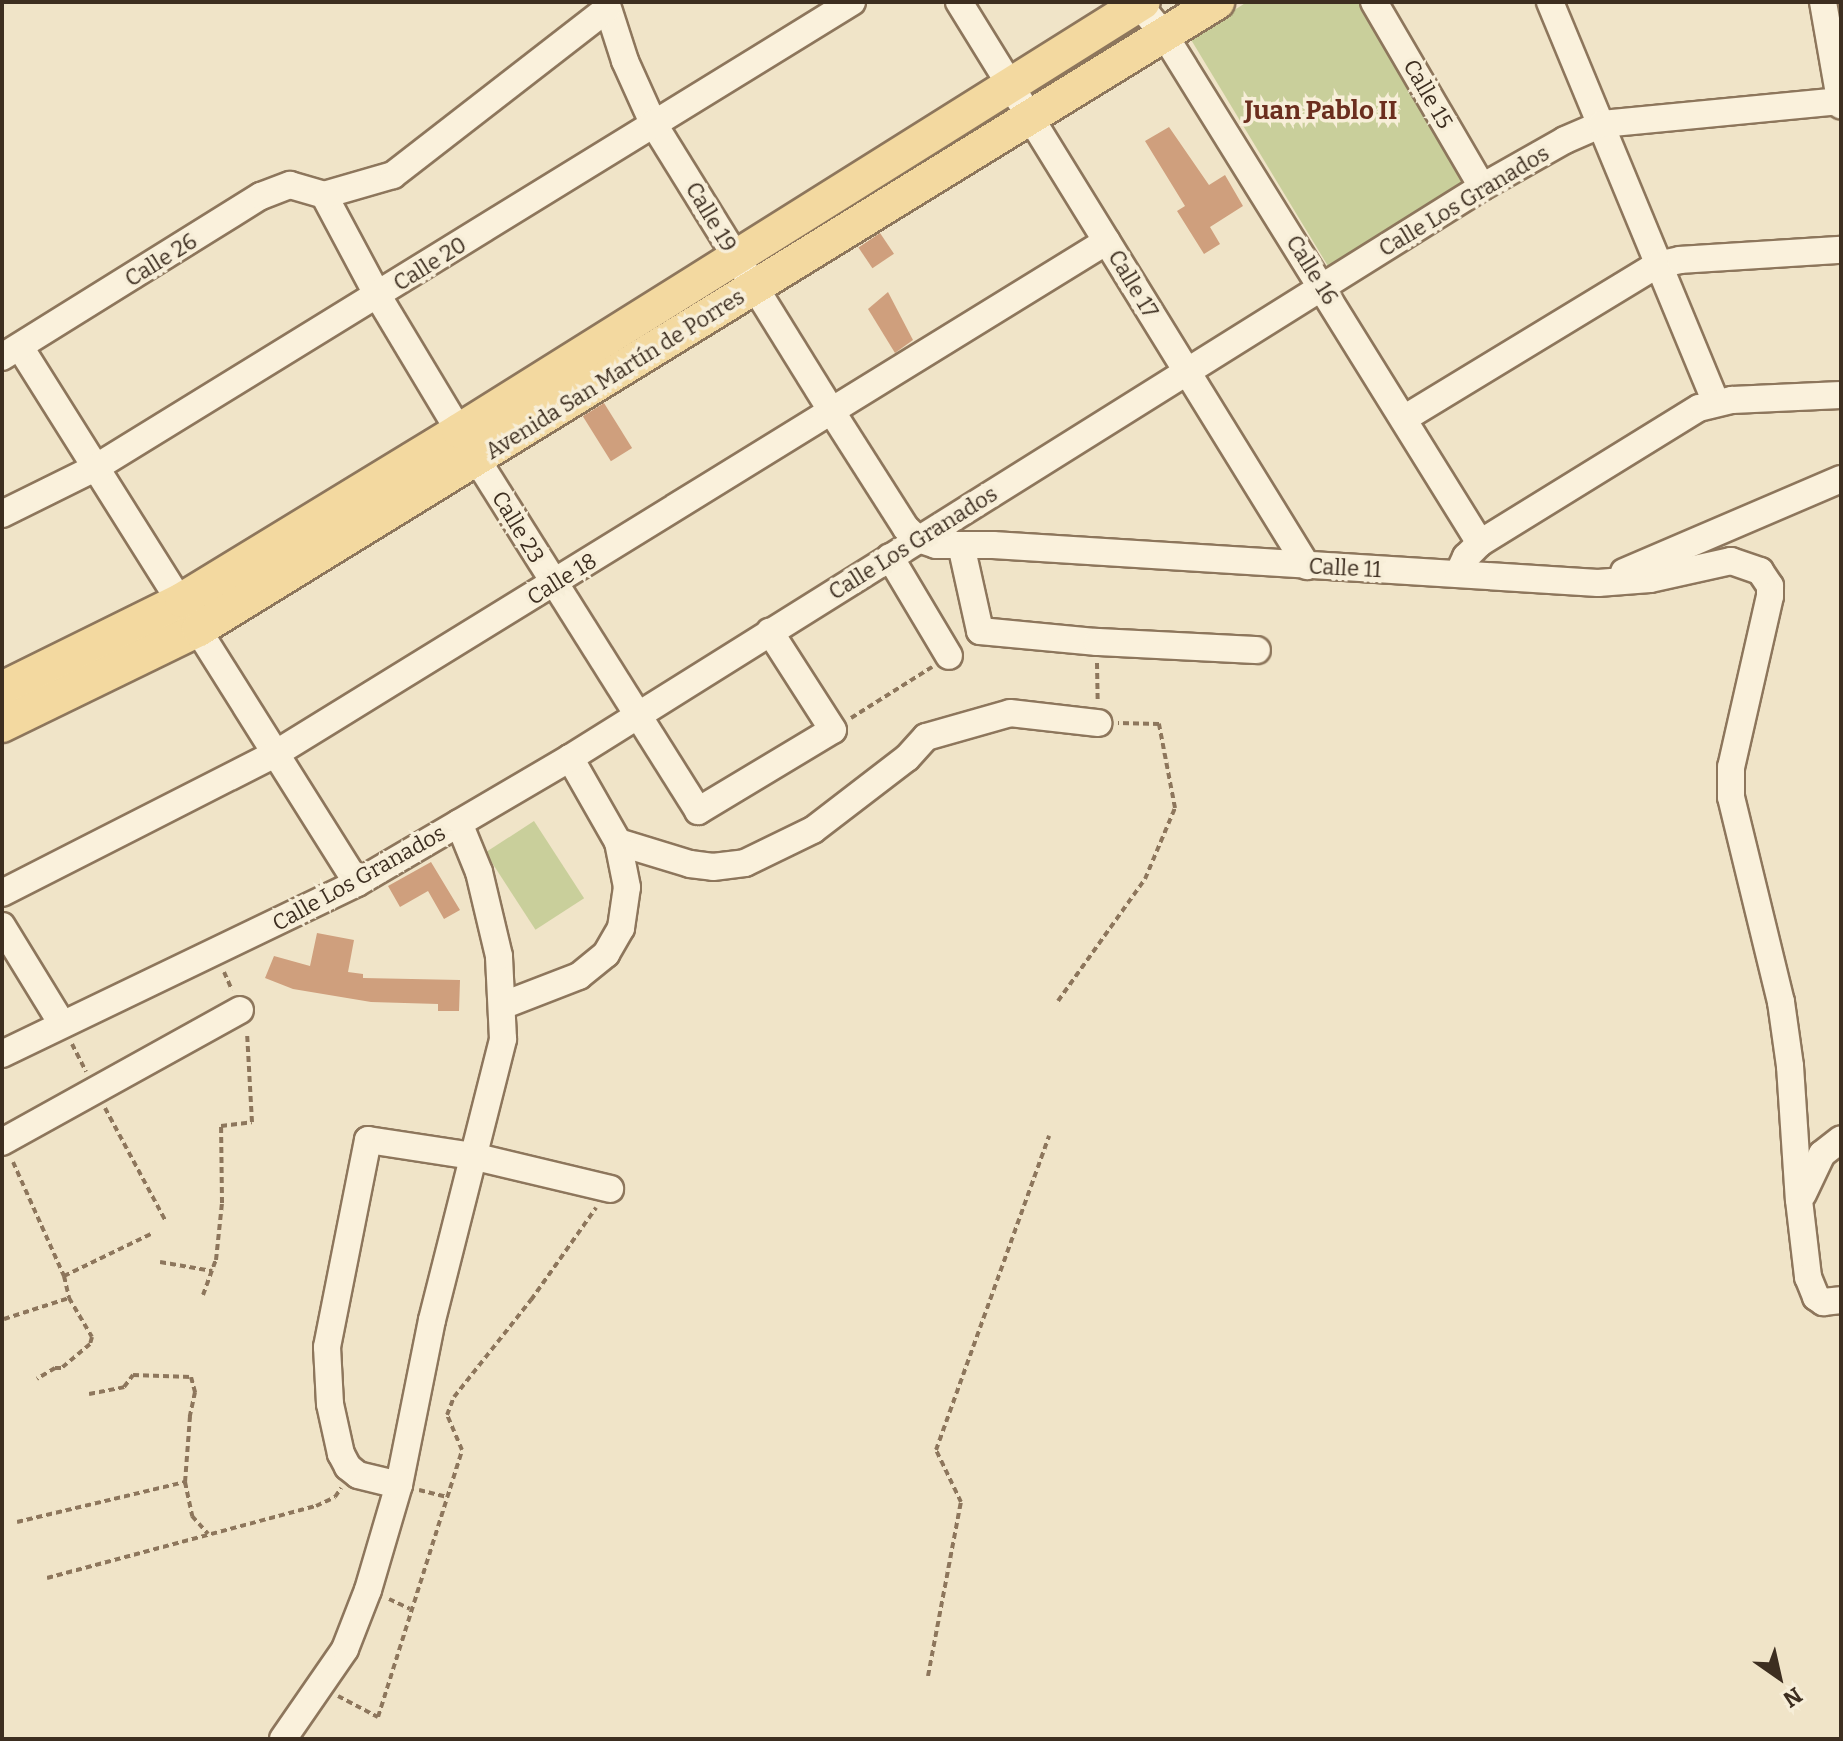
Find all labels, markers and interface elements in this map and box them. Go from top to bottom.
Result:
street label: Calle 15 [1398,55,1458,133]
district label: Juan Pablo II [1245,95,1397,127]
street label: Calle Los Granados [1374,140,1554,262]
street label: Calle 19 [680,177,742,257]
street label: Calle 26 [120,228,202,292]
street label: Calle 16 [1280,230,1344,310]
street label: Calle 20 [389,231,471,297]
street label: Calle 17 [1102,245,1164,323]
street label: Avenida San Martín de Porres [481,283,749,465]
street label: Calle Los Granados [824,480,1002,606]
street label: Calle 23 [486,486,550,568]
street label: Calle 18 [522,547,602,611]
street label: Calle 11 [1308,553,1382,583]
street label: Calle Los Granados [268,819,450,937]
north arrow [1739,1637,1819,1717]
text: N [1778,1681,1807,1713]

